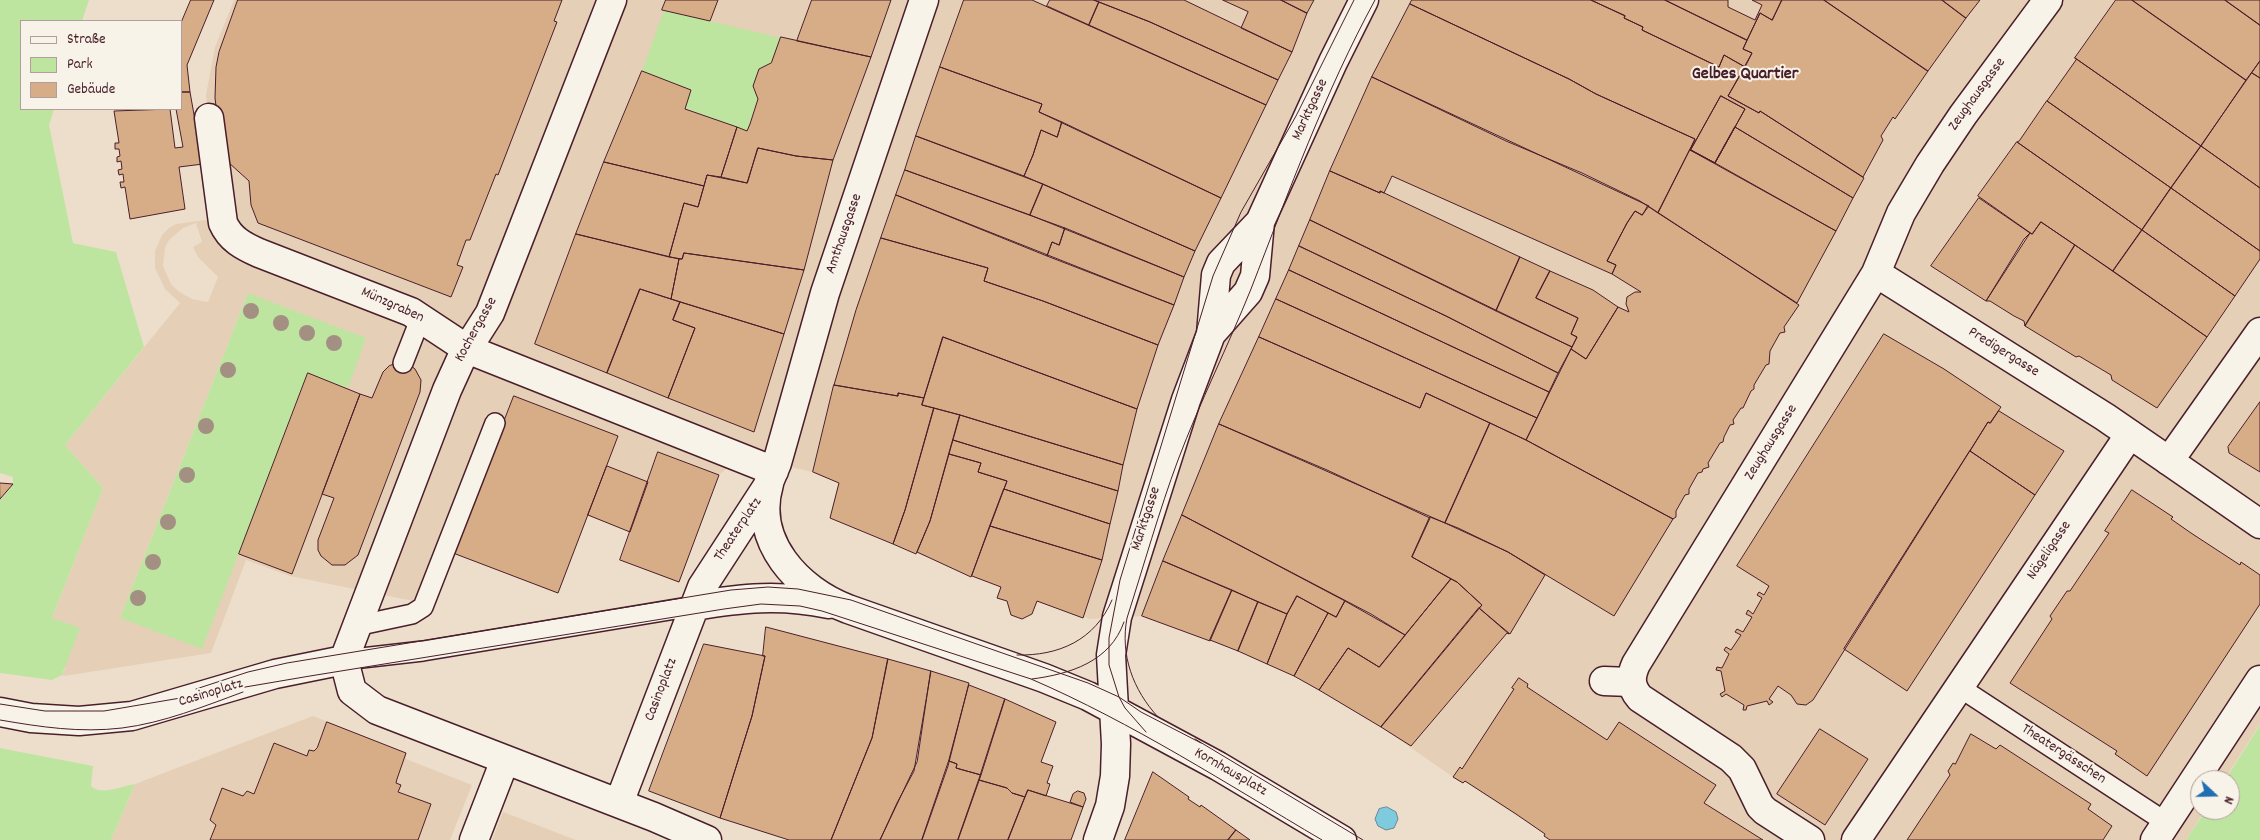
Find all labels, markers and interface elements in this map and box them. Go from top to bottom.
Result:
legend [20,20,182,110]
text: Straße [67,29,105,51]
text: Park [67,54,93,76]
street label: Zeughausgasse [1946,55,2010,135]
district label: Gelbes Quartier [1692,65,1798,87]
street label: Marktgasse [1289,76,1333,144]
text: Gebäude [67,79,115,101]
street label: Amthausgasse [823,192,867,276]
street label: Münzgraben [358,284,426,328]
street label: Kochergasse [452,294,502,366]
street label: Predigergasse [1964,324,2042,382]
street label: Zeughausgasse [1742,402,1802,484]
street label: Marktgasse [1128,485,1166,553]
street label: Theaterplatz [711,495,767,565]
street label: Nägeligasse [2024,518,2076,584]
street label: Casinoplatz [642,656,682,724]
street label: Casinoplatz [177,676,245,712]
street label: Theatergässchen [2017,721,2109,789]
street label: Kornhausplatz [1190,745,1270,801]
north arrow [2190,770,2240,820]
text: N [2217,793,2239,807]

